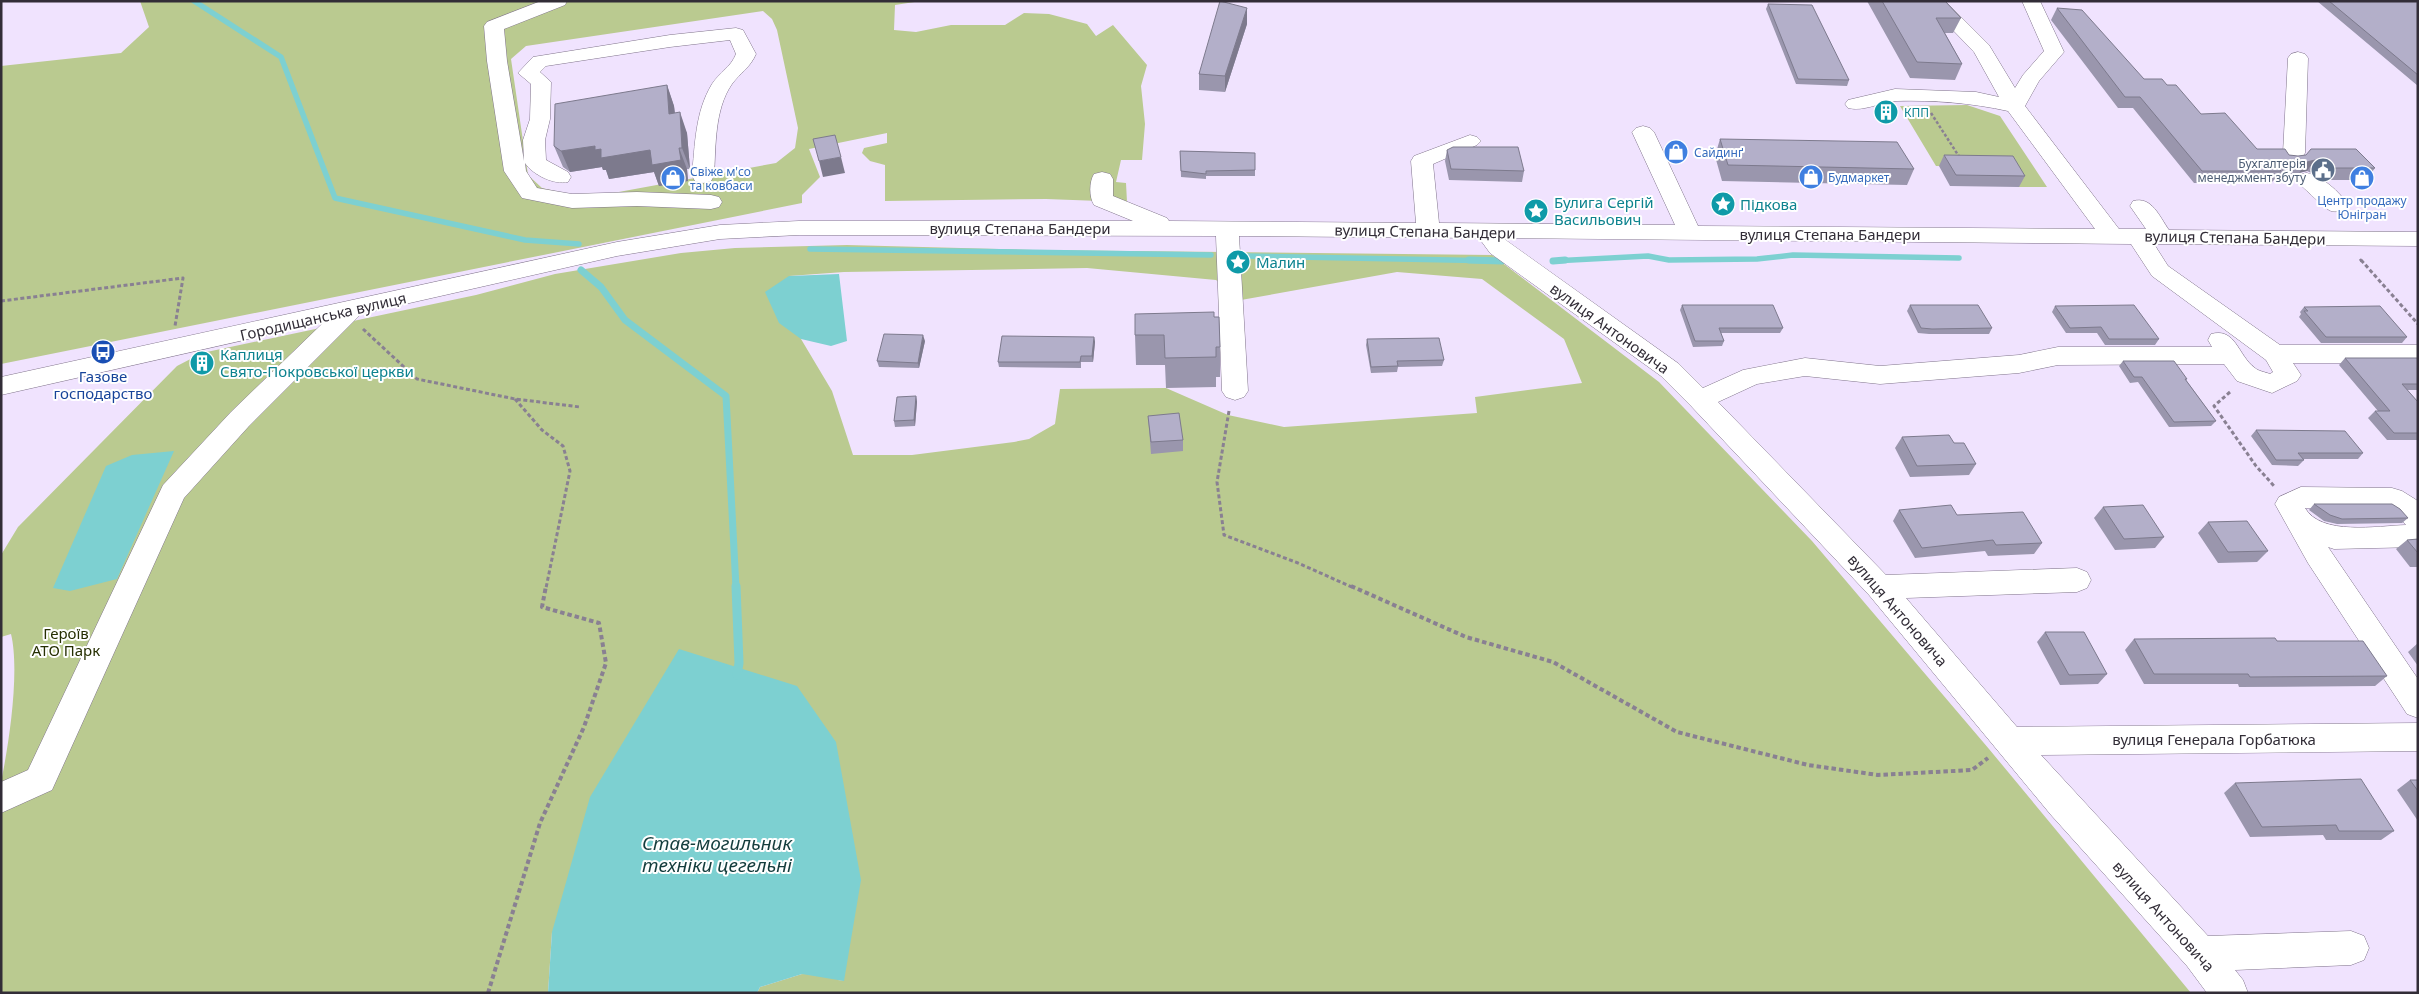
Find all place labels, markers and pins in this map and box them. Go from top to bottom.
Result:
building icon: КПП [1873,99,1899,125]
place label: КПП [1904,104,1929,121]
shop icon: Сайдинґ [1663,139,1689,165]
place label: Сайдинґ [1694,144,1743,161]
place label: Бухгалтерія менеджмент збуту [2198,155,2307,186]
public building icon: Бухгалтерія менеджмент збуту [2310,157,2336,183]
place label: Свіже м'со та ковбаси [690,163,753,194]
shop icon: Будмаркет [1798,164,1824,190]
shop icon: Свіже м'со та ковбаси [660,165,686,191]
shop icon: Центр продажу Юнігран [2349,165,2375,191]
place label: Будмаркет [1828,169,1890,186]
place icon: Підкова [1710,191,1736,217]
place label: Булига Сергій Васильович [1554,192,1654,229]
place label: Центр продажу Юнігран [2317,192,2408,223]
place label: Підкова [1740,194,1797,214]
place icon: Булига Сергій Васильович [1523,198,1549,224]
place icon: Малин [1225,249,1251,275]
place label: Малин [1256,252,1305,272]
bus stop icon: Газове господарство [90,339,116,365]
place label: Каплиця Свято-Покровської церкви [220,344,414,381]
building icon: Каплиця Свято-Покровської церкви [189,350,215,376]
place label: Газове господарство [54,366,153,403]

